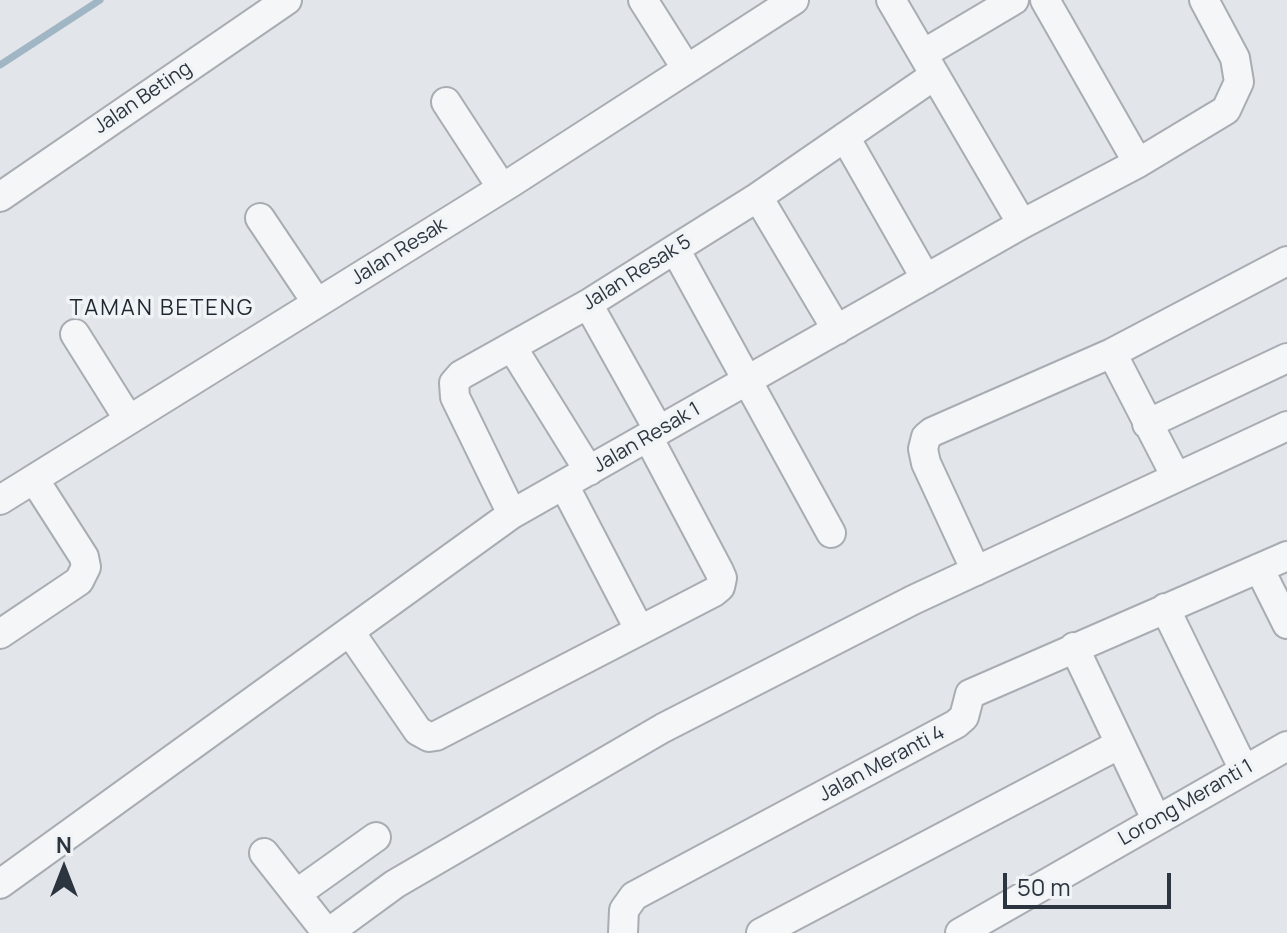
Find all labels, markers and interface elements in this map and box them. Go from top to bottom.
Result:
street label: Jalan Beting [90,57,196,139]
street label: Jalan Resak [347,213,451,291]
street label: Jalan Resak 5 [578,230,696,316]
district label: TAMAN BETENG [70,296,254,322]
street label: Jalan Resak 1 [589,398,705,478]
street label: Jalan Meranti 4 [815,721,949,807]
street label: Lorong Meranti 1 [1114,755,1258,851]
north arrow [24,829,104,909]
text: N [56,830,72,860]
scale bar [1007,857,1175,907]
text: 50 m [1017,870,1071,903]

